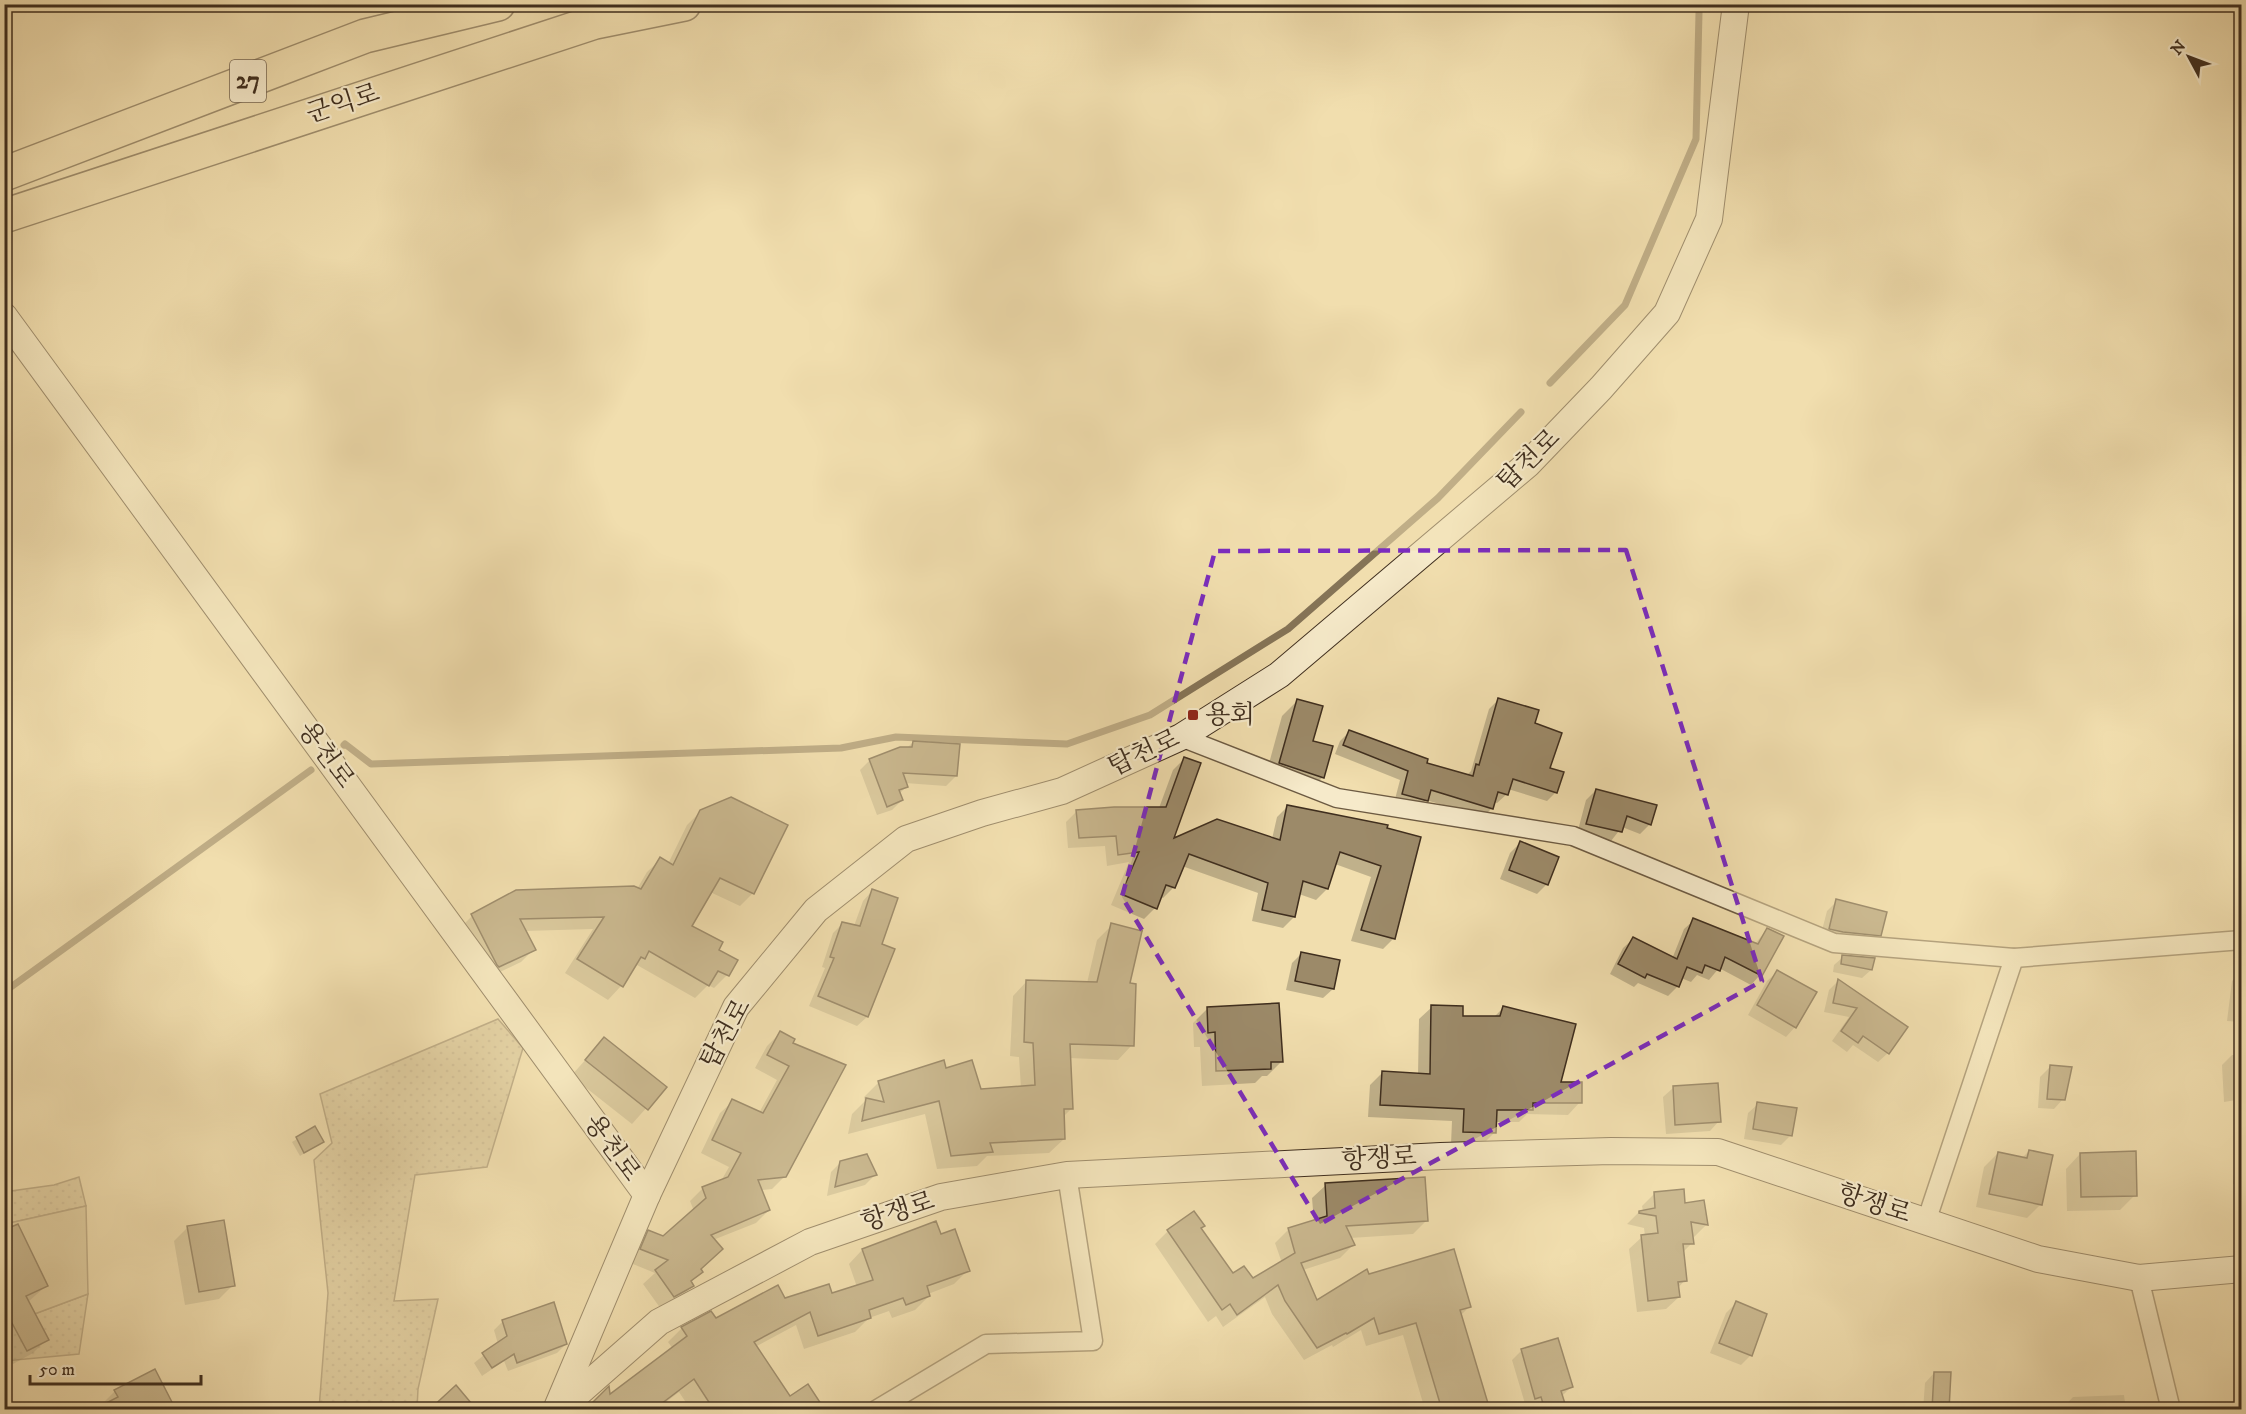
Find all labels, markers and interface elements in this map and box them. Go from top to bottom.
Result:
north arrow [2159,27,2219,87]
text: N [2167,36,2190,59]
road number: 27 [230,60,266,102]
street label: 군익로 [302,77,384,131]
street label: 탑천로 [1490,422,1568,498]
place label: 용회 [1205,699,1255,732]
marker: 용회 [1186,708,1200,722]
street label: 용천로 [291,715,361,795]
street label: 탑천로 [1103,722,1185,784]
street label: 탑천로 [693,993,759,1075]
street label: 용천로 [577,1108,647,1188]
street label: 항쟁로 [1341,1141,1417,1177]
street label: 항쟁로 [1833,1177,1915,1231]
street label: 항쟁로 [857,1185,939,1239]
scale bar [30,1348,201,1386]
text: 50 m [39,1359,75,1381]

